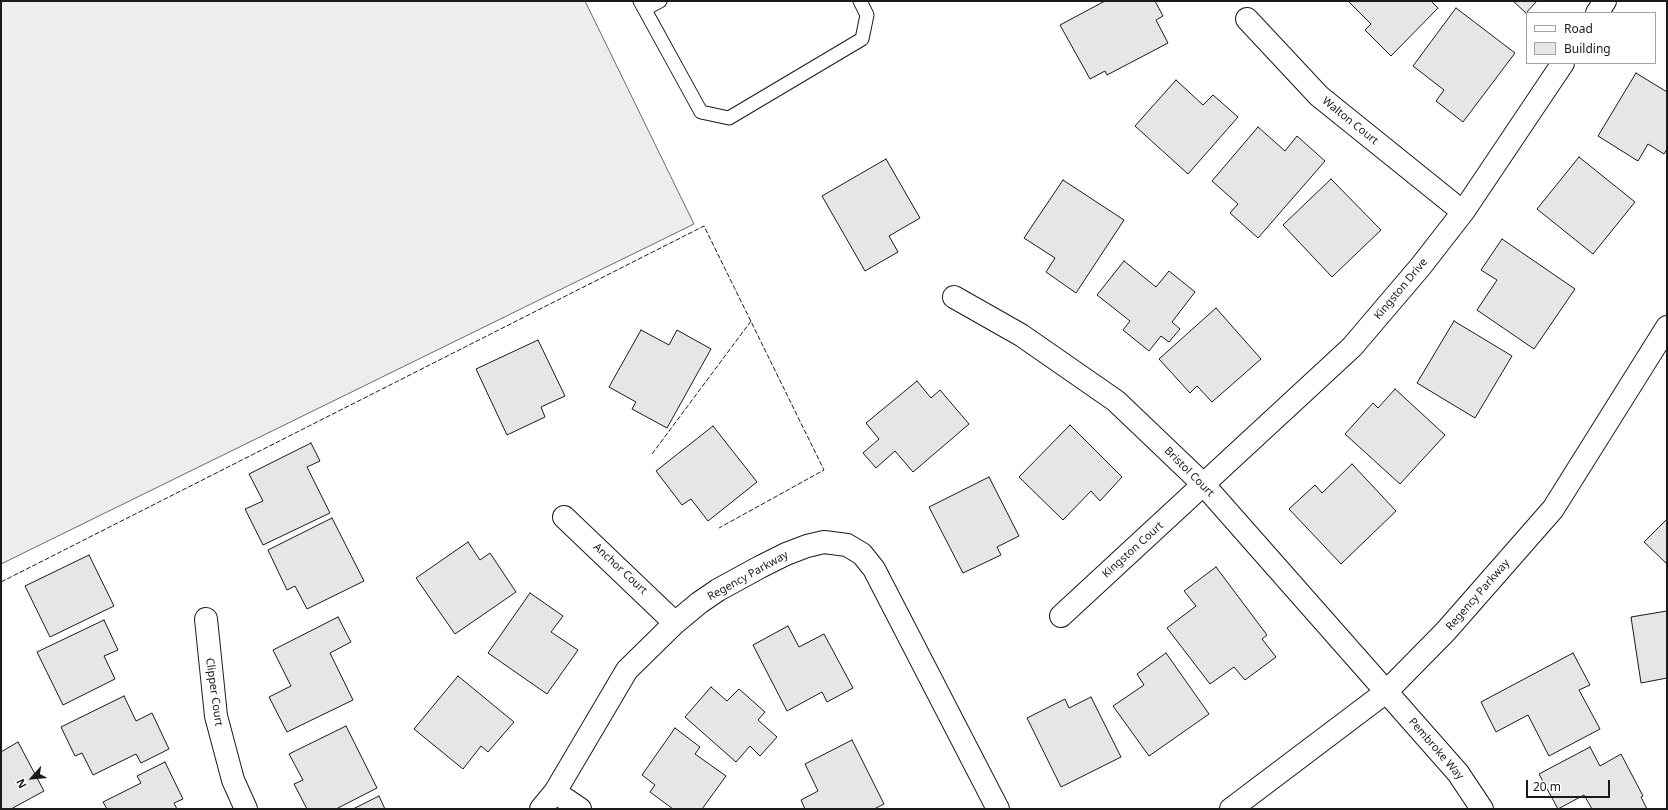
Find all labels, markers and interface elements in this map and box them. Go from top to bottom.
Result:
legend [1526,12,1656,64]
text: Road [1564,20,1593,37]
text: Building [1564,40,1611,57]
street label: Walton Court [1319,94,1381,148]
street label: Kingston Drive [1372,256,1430,322]
street label: Bristol Court [1161,444,1217,500]
street label: Kingston Court [1100,519,1166,581]
street label: Anchor Court [590,541,650,597]
street label: Regency Parkway [705,548,791,604]
street label: Regency Parkway [1443,557,1513,633]
street label: Clipper Court [203,657,225,727]
street label: Pembroke Way [1406,715,1466,783]
north arrow [12,758,52,798]
scale bar [1528,772,1612,798]
text: N [12,776,30,791]
text: 20 m [1533,778,1561,795]

